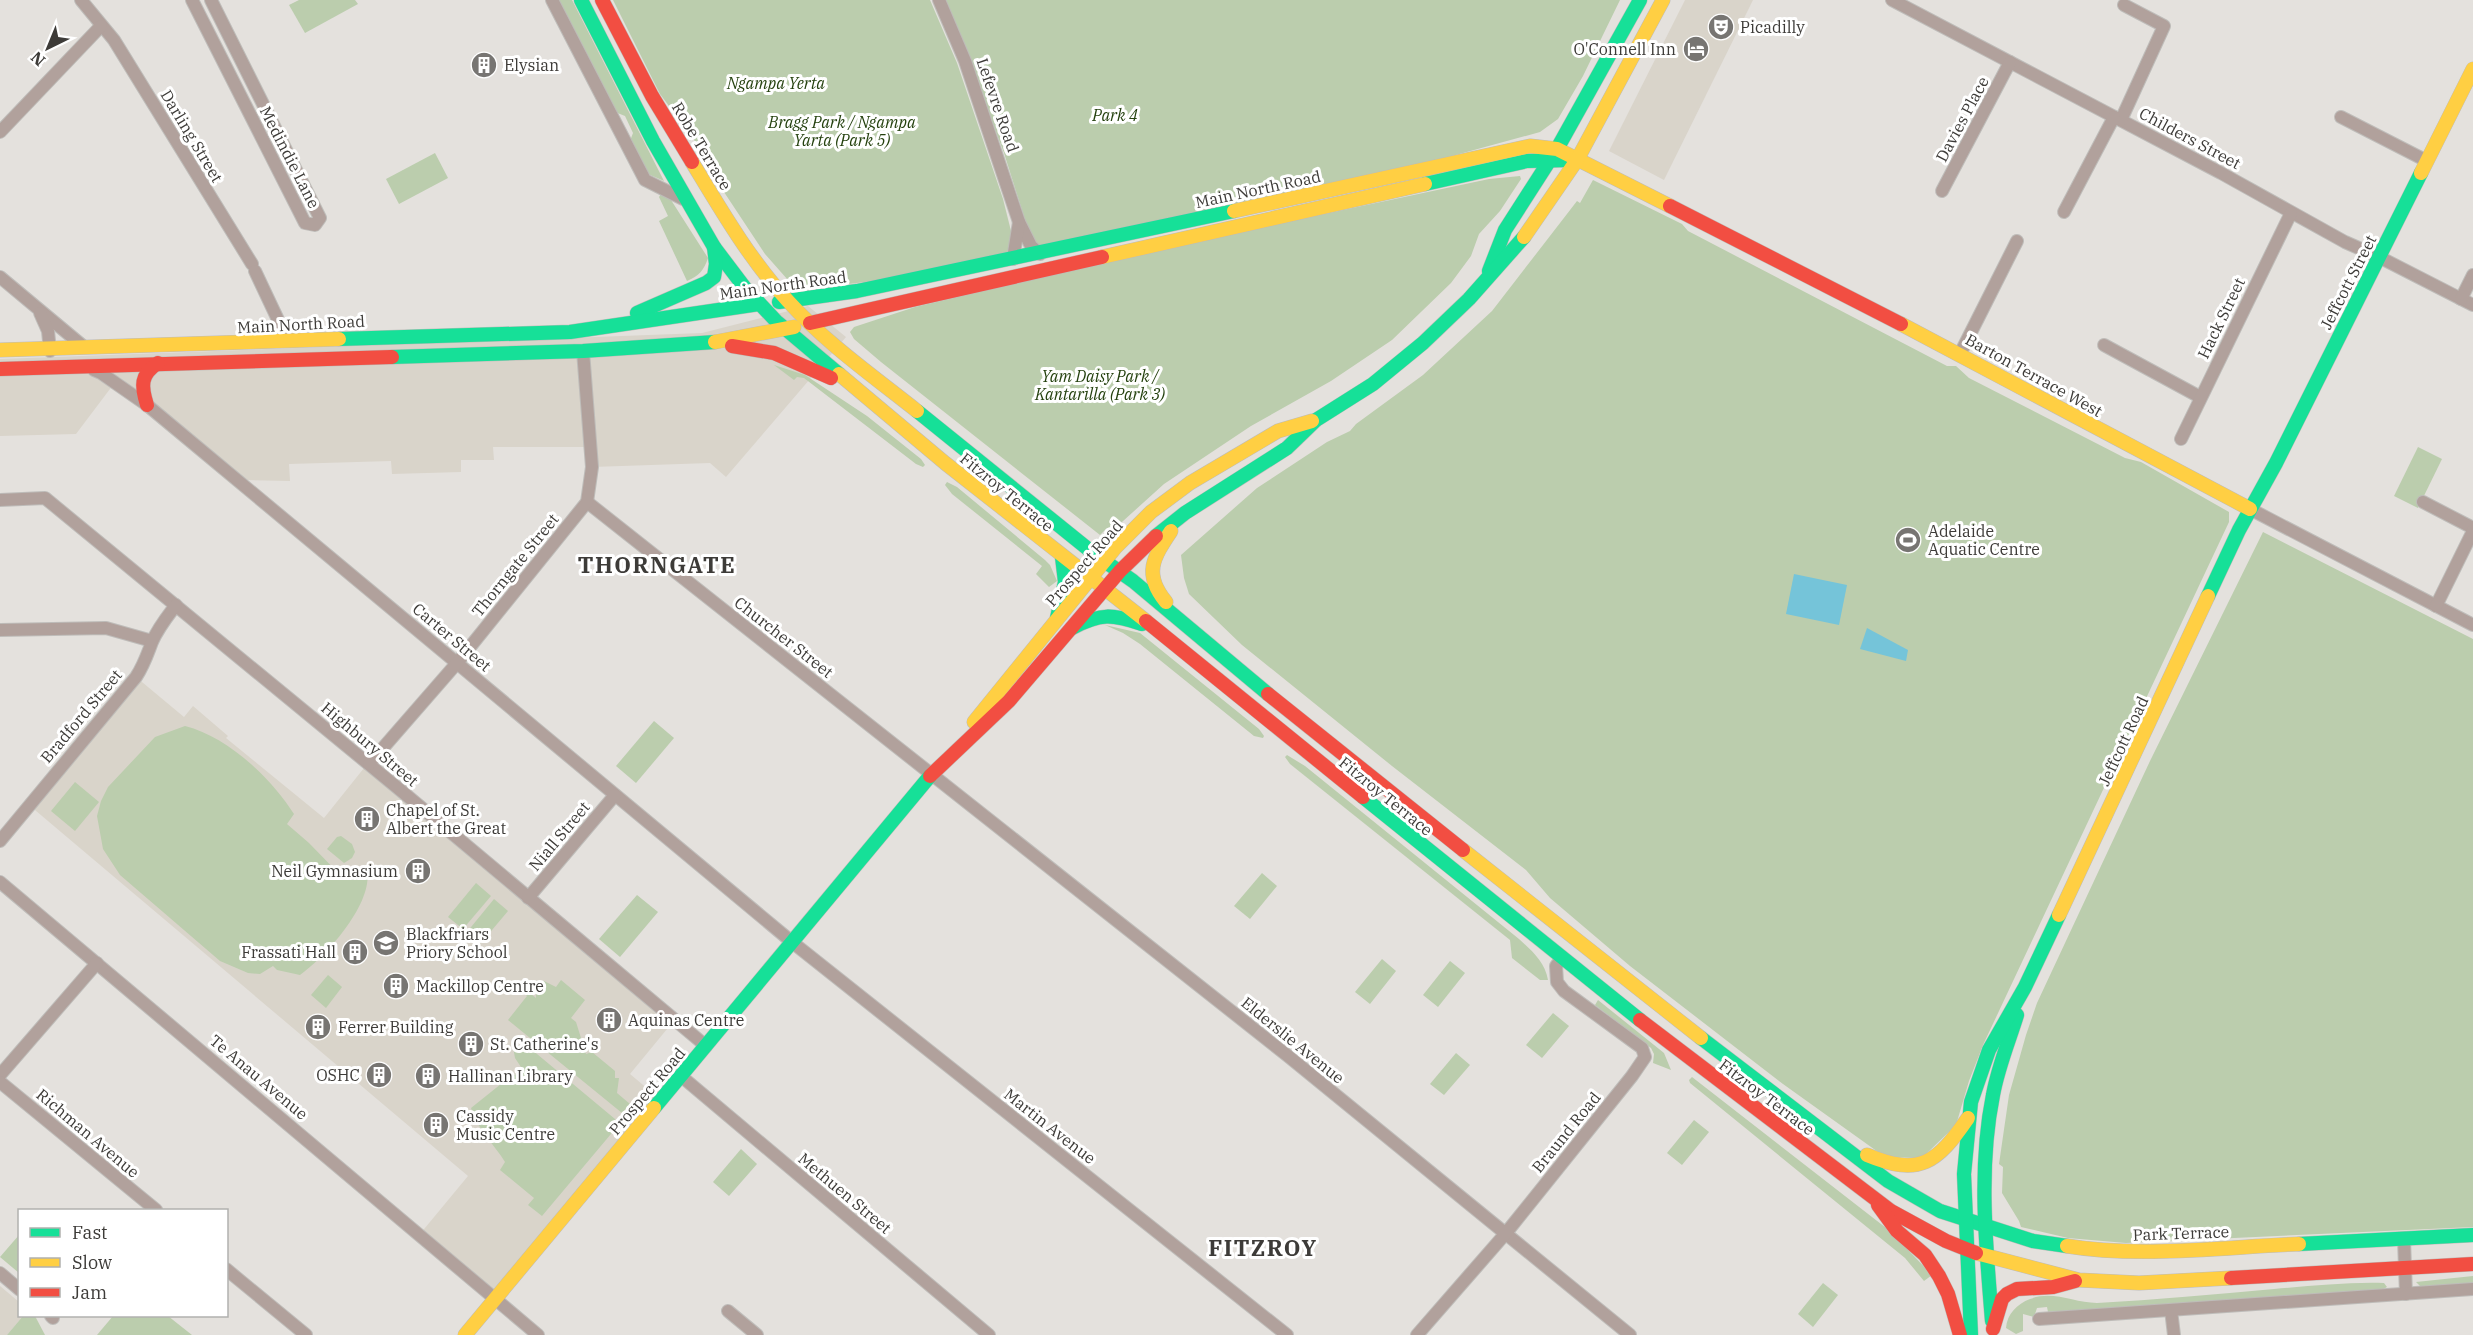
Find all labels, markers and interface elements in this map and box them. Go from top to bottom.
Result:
theatre icon: Picadilly [1706,12,1736,42]
place label: Picadilly [1740,17,1805,37]
north arrow [18,18,78,78]
hotel icon: O'Connell Inn [1681,34,1711,64]
place label: O'Connell Inn [1573,39,1676,59]
text: N [26,47,49,71]
building icon: Elysian [469,50,499,80]
place label: Elysian [504,55,559,75]
street label: Lefevre Road [973,55,1024,155]
park label: Ngampa Yerta [726,73,825,93]
street label: Davies Place [1931,73,1993,165]
street label: Darling Street [157,86,228,186]
street label: Robe Terrace [668,98,736,194]
street label: Medindie Lane [256,103,324,211]
street label: Childers Street [2136,103,2244,173]
park label: Park 4 [1091,105,1138,125]
park label: Bragg Park / Ngampa Yarta (Park 5) [767,112,916,150]
street label: Main North Road [1193,166,1323,212]
street label: Jeffcott Street [2316,231,2381,333]
street label: Main North Road [718,266,848,304]
street label: Hack Street [2193,274,2249,362]
street label: Main North Road [237,311,366,337]
street label: Barton Terrace West [1962,329,2106,421]
park label: Yam Daisy Park / Kantarilla (Park 3) [1034,366,1165,404]
street label: Fitzroy Terrace [956,448,1058,536]
street label: Thorngate Street [467,509,563,621]
street label: Prospect Road [1041,515,1127,610]
place label: Adelaide Aquatic Centre [1928,521,2040,559]
sports icon: Adelaide Aquatic Centre [1893,525,1923,555]
district label: THORNGATE [578,550,736,579]
street label: Churcher Street [731,592,838,682]
street label: Carter Street [409,598,496,676]
street label: Bradford Street [36,665,126,767]
street label: Jeffcott Road [2093,693,2153,789]
street label: Highbury Street [317,698,423,791]
street label: Fitzroy Terrace [1335,752,1437,840]
street label: Niall Street [524,797,594,875]
place label: Chapel of St. Albert the Great [386,800,506,838]
building icon: Chapel of St. Albert the Great [352,804,382,834]
building icon: Neil Gymnasium [403,856,433,886]
place label: Neil Gymnasium [271,861,398,881]
place label: Blackfriars Priory School [406,924,508,962]
school or university icon: Blackfriars Priory School [371,928,401,958]
building icon: Frassati Hall [340,937,370,967]
place label: Frassati Hall [241,942,336,962]
building icon: Mackillop Centre [381,971,411,1001]
place label: Mackillop Centre [416,976,544,996]
street label: Elderslie Avenue [1238,992,1348,1088]
building icon: Aquinas Centre [594,1005,624,1035]
place label: Aquinas Centre [628,1010,744,1030]
building icon: Ferrer Building [303,1012,333,1042]
place label: Ferrer Building [338,1017,454,1037]
building icon: St. Catherine's [456,1029,486,1059]
street label: Te Anau Avenue [206,1030,312,1124]
place label: St. Catherine's [490,1034,599,1054]
street label: Prospect Road [605,1043,690,1139]
street label: Fitzroy Terrace [1715,1055,1819,1139]
building icon: OSHC [364,1060,394,1090]
building icon: Hallinan Library [413,1061,443,1091]
place label: OSHC [316,1065,360,1085]
place label: Hallinan Library [448,1066,573,1086]
street label: Richman Avenue [32,1084,144,1182]
street label: Martin Avenue [1000,1084,1100,1168]
street label: Braund Road [1527,1087,1605,1176]
place label: Cassidy Music Centre [456,1106,555,1144]
building icon: Cassidy Music Centre [421,1110,451,1140]
street label: Methuen Street [794,1148,896,1238]
legend [18,1209,228,1317]
text: Fast [72,1221,107,1244]
street label: Park Terrace [2132,1221,2230,1245]
district label: FITZROY [1208,1233,1318,1262]
text: Slow [72,1251,112,1274]
text: Jam [72,1281,107,1304]

